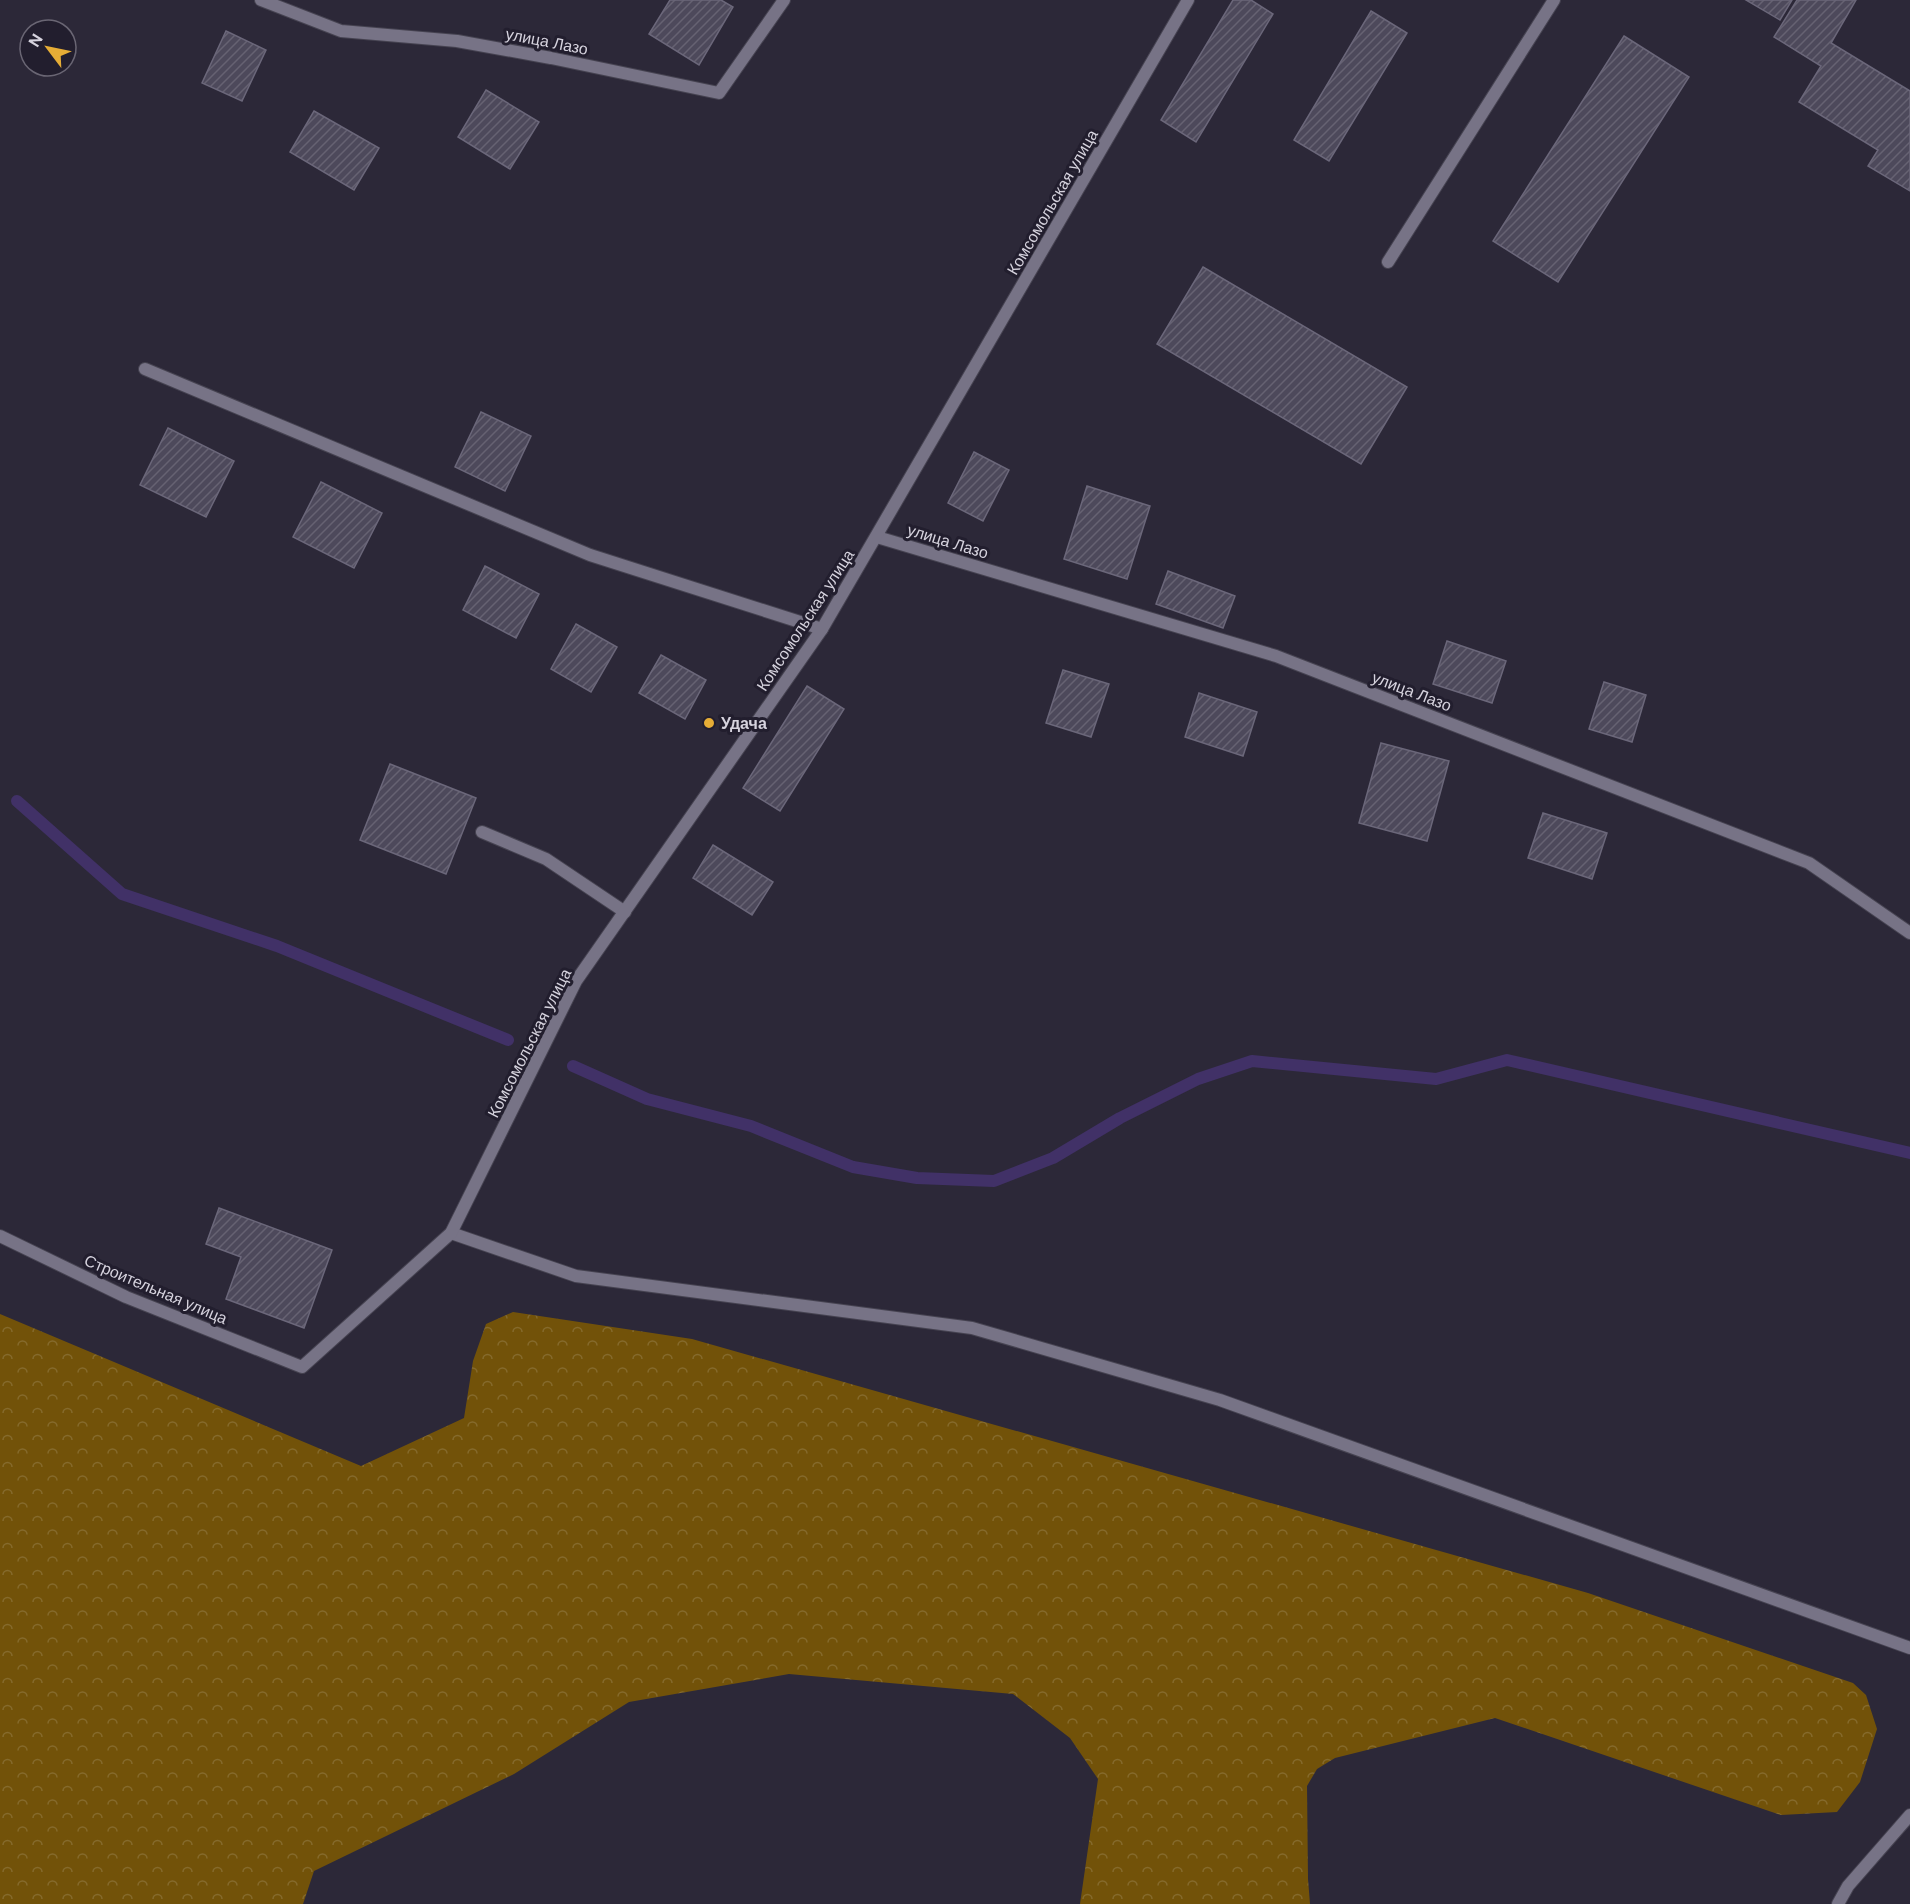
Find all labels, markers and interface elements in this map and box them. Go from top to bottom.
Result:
north arrow [18,18,78,78]
street label: улица Лазо [504,23,590,60]
text: N [24,30,48,51]
street label: Комсомольская улица [1002,126,1103,279]
street label: улица Лазо [905,519,991,564]
street label: Комсомольская улица [752,545,859,695]
street label: улица Лазо [1369,667,1455,716]
place label: Удача [721,713,767,734]
marker: Удача [702,716,716,730]
street label: Комсомольская улица [483,965,576,1121]
street label: Строительная улица [81,1250,231,1329]

